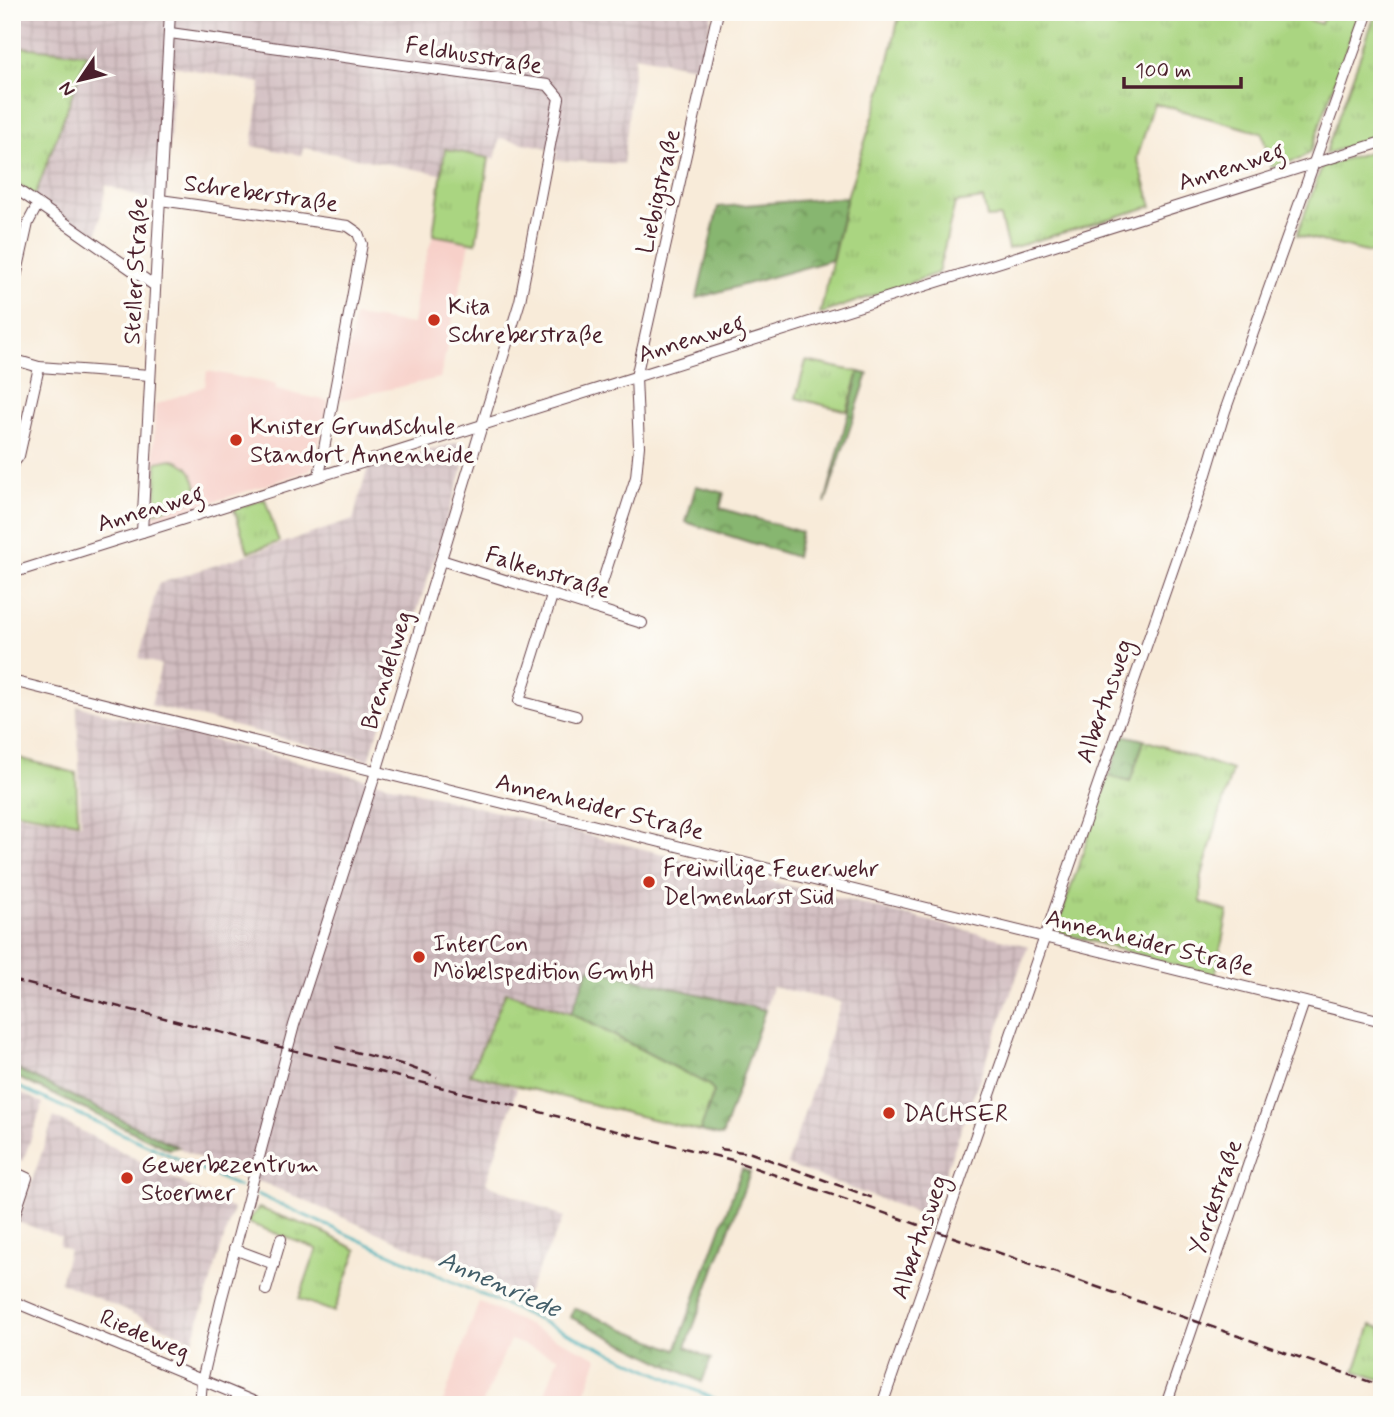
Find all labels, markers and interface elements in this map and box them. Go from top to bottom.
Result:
street label: Feldhusstraße [403,30,545,83]
north arrow [46,46,116,116]
scale bar [1124,46,1242,90]
text: 100 m [1135,57,1191,85]
text: N [53,77,81,101]
street label: Liebigstraße [630,126,691,257]
street label: Annenweg [1174,136,1290,202]
street label: Schreberstraße [182,168,340,221]
street label: Steller Straße [117,196,156,346]
place label: Kita Schreberstraße [448,292,604,351]
street label: Annenweg [634,308,750,374]
marker: Kita Schreberstraße [426,312,442,328]
place label: Knister Grundschule Standort Annenheide [250,412,475,471]
marker: Knister Grundschule Standort Annenheide [228,432,244,448]
street label: Annenweg [93,479,208,543]
street label: Falkenstraße [481,540,614,607]
street label: Brendelweg [355,607,420,734]
street label: Albertusweg [1070,635,1143,768]
street label: Annenheider Straße [492,767,707,848]
place label: Freiwillige Feuerwehr Delmenhorst Süd [663,854,879,913]
marker: Freiwillige Feuerwehr Delmenhorst Süd [641,874,657,890]
street label: Annenheider Straße [1042,903,1257,984]
place label: InterCon Möbelspedition GmbH [433,929,654,988]
marker: InterCon Möbelspedition GmbH [411,949,427,965]
place label: DACHSER [903,1099,1008,1130]
marker: DACHSER [881,1105,897,1121]
street label: Yorckstraße [1182,1136,1251,1259]
place label: Gewerbezentrum Stoermer [141,1150,319,1209]
marker: Gewerbezentrum Stoermer [119,1170,135,1186]
street label: Albertusweg [885,1171,958,1304]
water label: Annenriede [433,1243,567,1327]
street label: Riedeweg [95,1303,194,1368]

